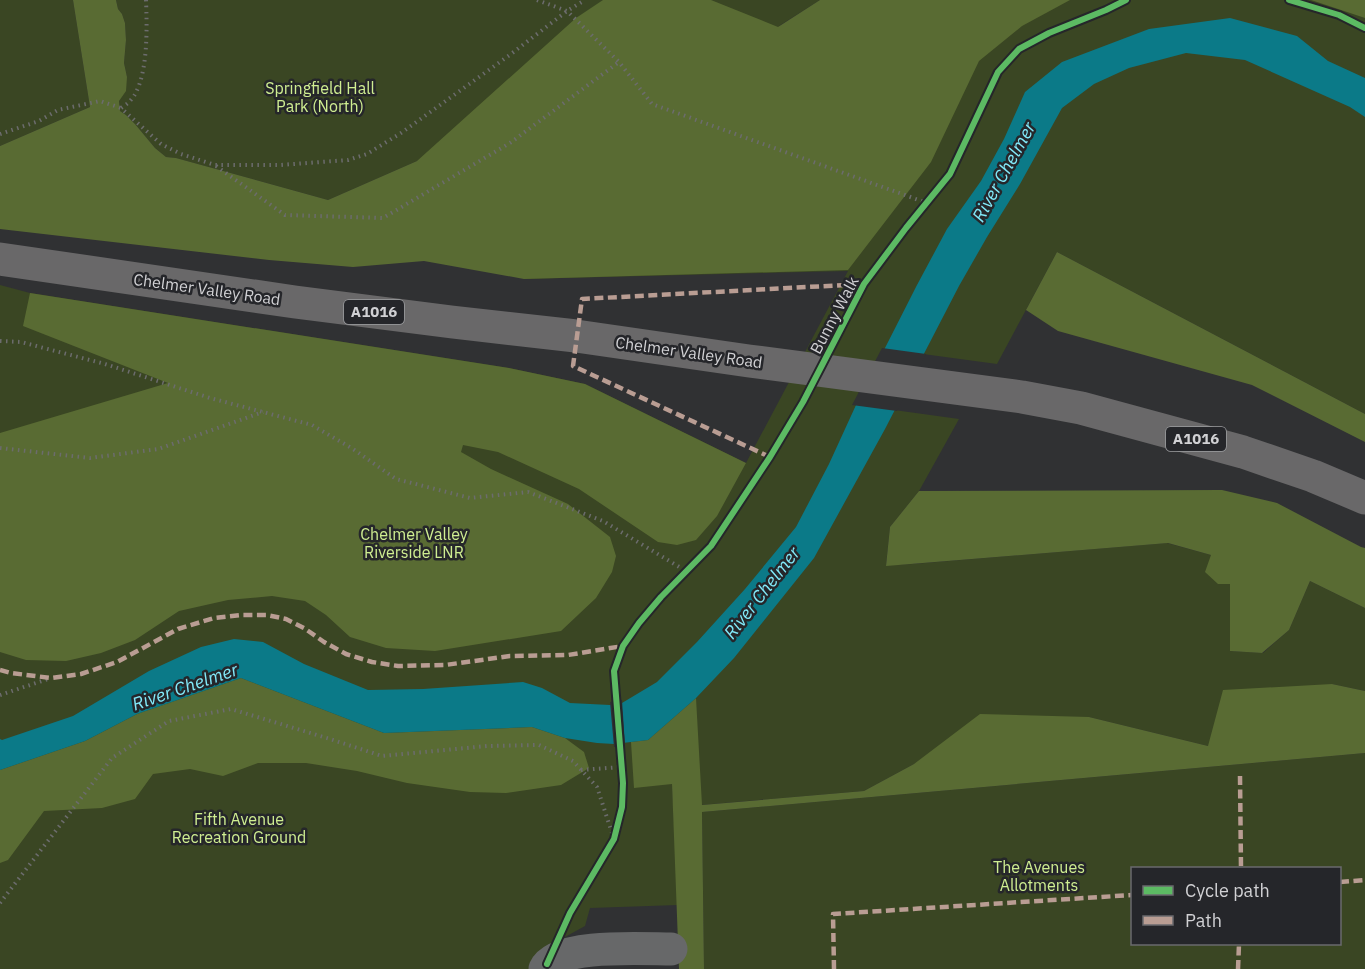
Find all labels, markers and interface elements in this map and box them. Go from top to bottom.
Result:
park label: Springfield Hall Park (North) [265,78,375,116]
water label: River Chelmer [967,117,1041,226]
street label: Chelmer Valley Road [132,269,282,309]
street label: Bunny Walk [805,272,863,357]
road number: A1016 [344,300,404,324]
street label: Chelmer Valley Road [614,332,764,372]
road number: A1016 [1166,427,1226,451]
park label: Chelmer Valley Riverside LNR [360,524,468,562]
water label: River Chelmer [719,542,805,643]
water label: River Chelmer [129,658,241,715]
park label: Fifth Avenue Recreation Ground [172,809,306,847]
park label: The Avenues Allotments [993,857,1085,895]
legend [1131,867,1341,945]
text: Cycle path [1185,879,1270,902]
text: Path [1185,909,1222,932]

